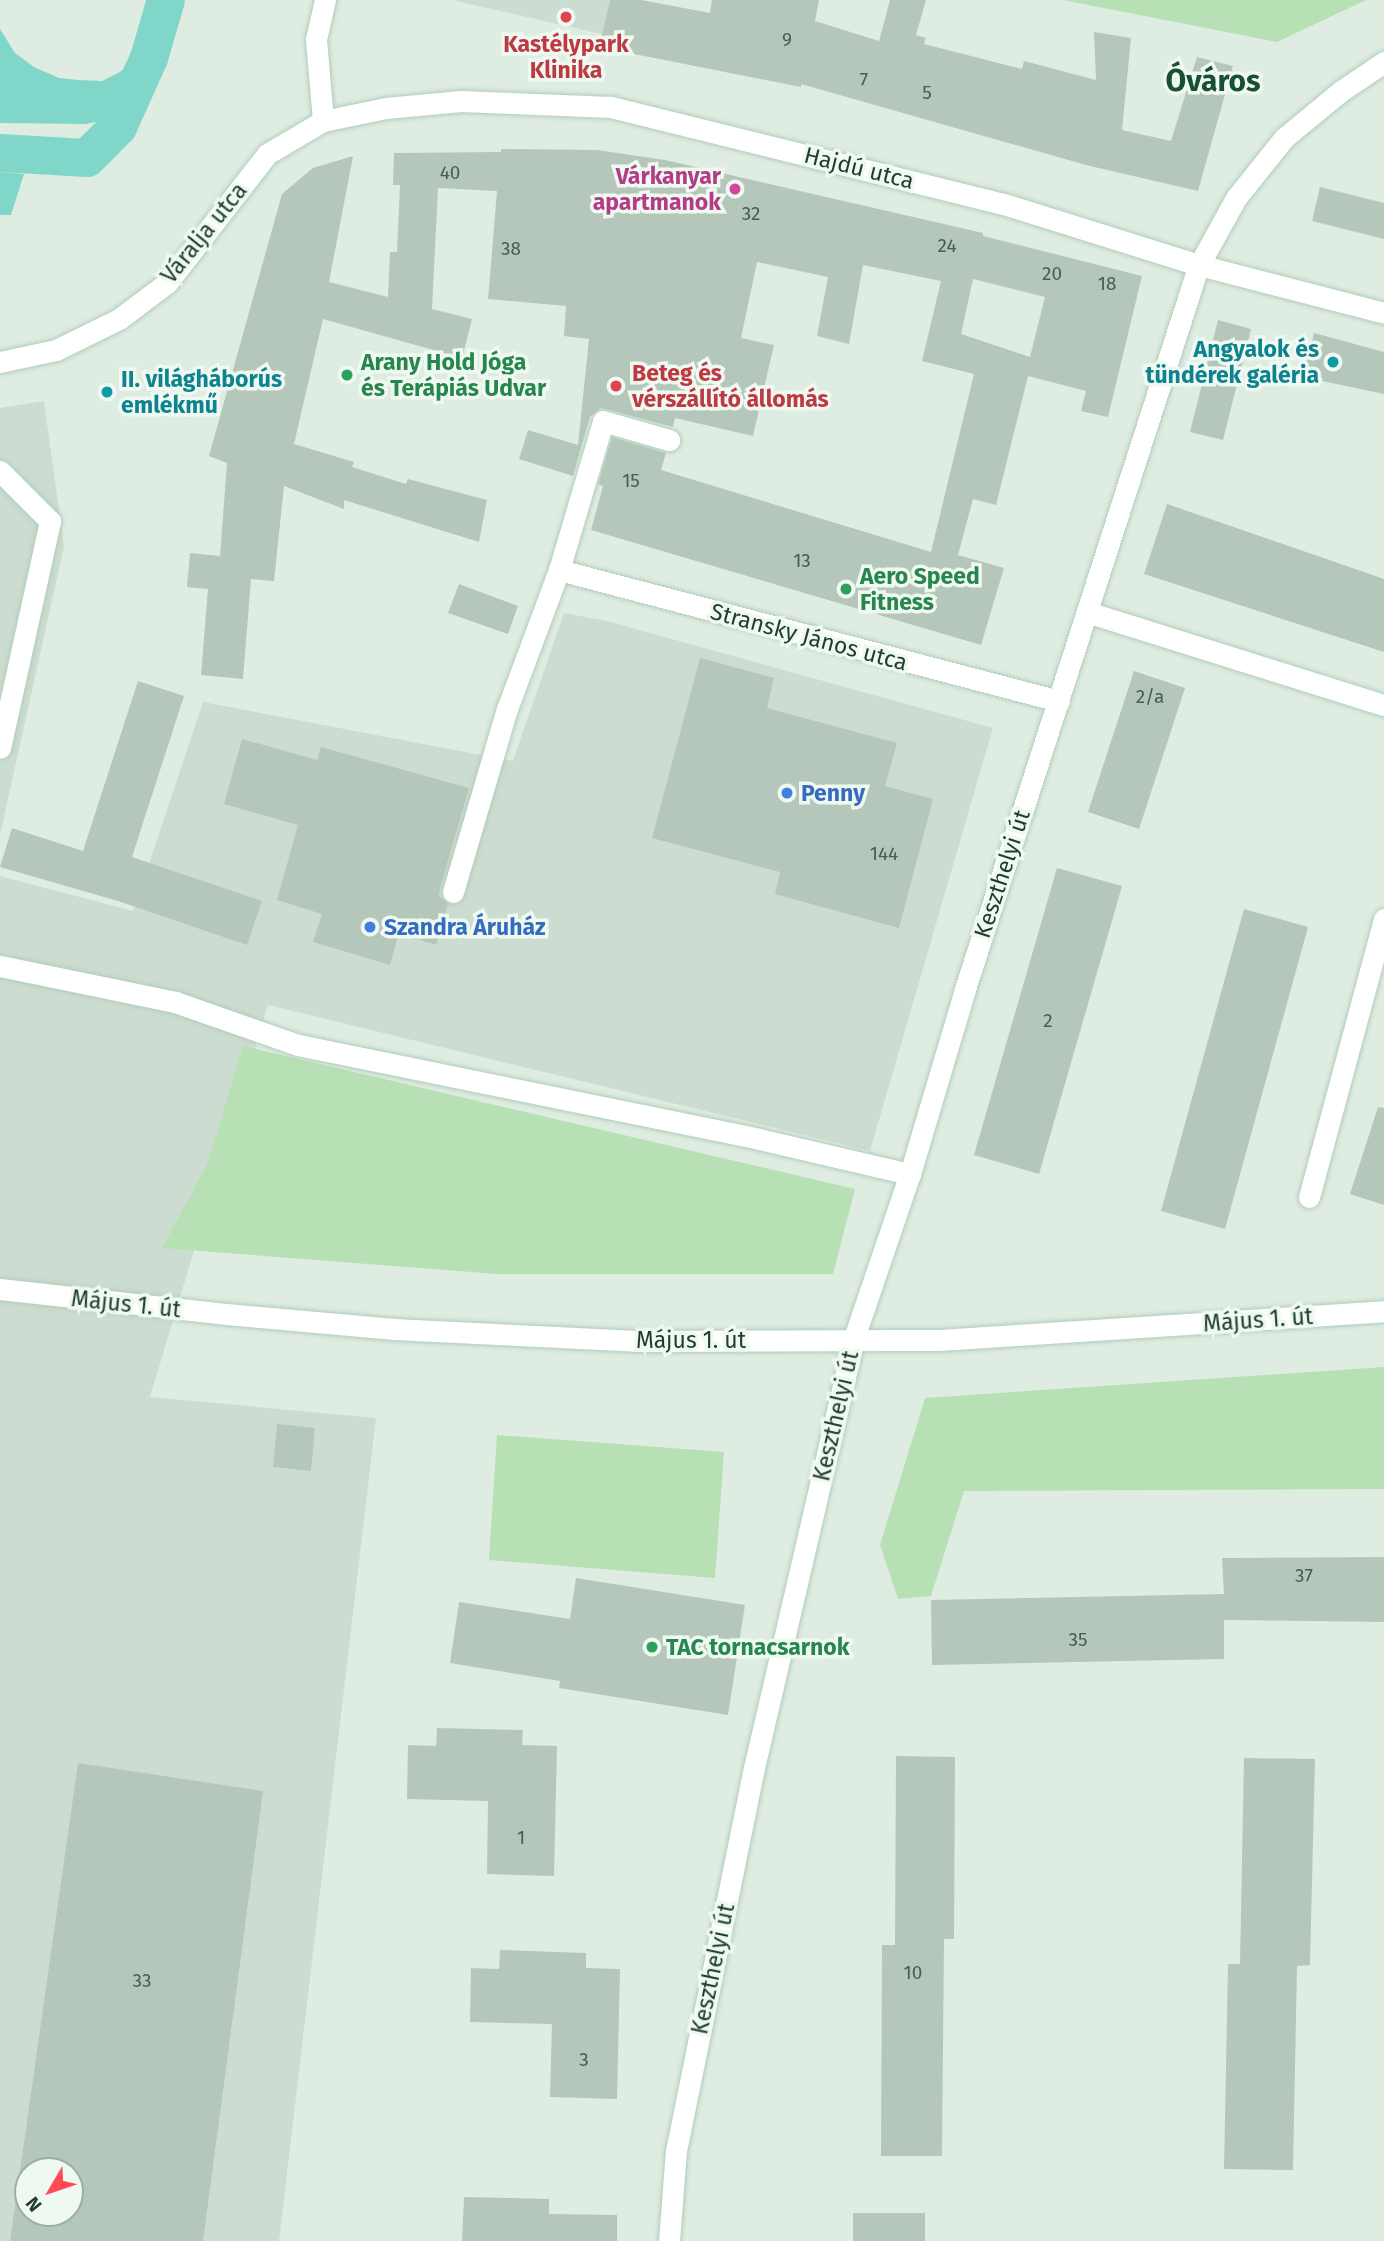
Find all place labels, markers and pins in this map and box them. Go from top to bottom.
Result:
marker: Kastélypark Klinika [556,7,576,27]
place label: Kastélypark Klinika [503,30,629,84]
place label: Várkanyar apartmanok [593,162,721,216]
marker: Várkanyar apartmanok [727,181,743,197]
place label: Angyalok és tündérek galéria [1146,335,1319,389]
place label: Arany Hold Jóga és Terápiás Udvar [361,348,546,402]
marker: Angyalok és tündérek galéria [1325,354,1341,370]
place label: Beteg és vérszállító állomás [632,359,829,413]
place label: II. világháborús emlékmű [121,365,282,419]
marker: Arany Hold Jóga és Terápiás Udvar [339,367,355,383]
marker: Beteg és vérszállító állomás [606,376,626,396]
marker: II. világháborús emlékmű [99,384,115,400]
place label: Aero Speed Fitness [860,562,980,616]
marker: Aero Speed Fitness [838,581,854,597]
place label: Penny [801,779,865,807]
marker: Penny [779,785,795,801]
place label: Szandra Áruház [384,913,546,941]
marker: Szandra Áruház [362,919,378,935]
place label: TAC tornacsarnok [666,1633,849,1661]
marker: TAC tornacsarnok [644,1639,660,1655]

